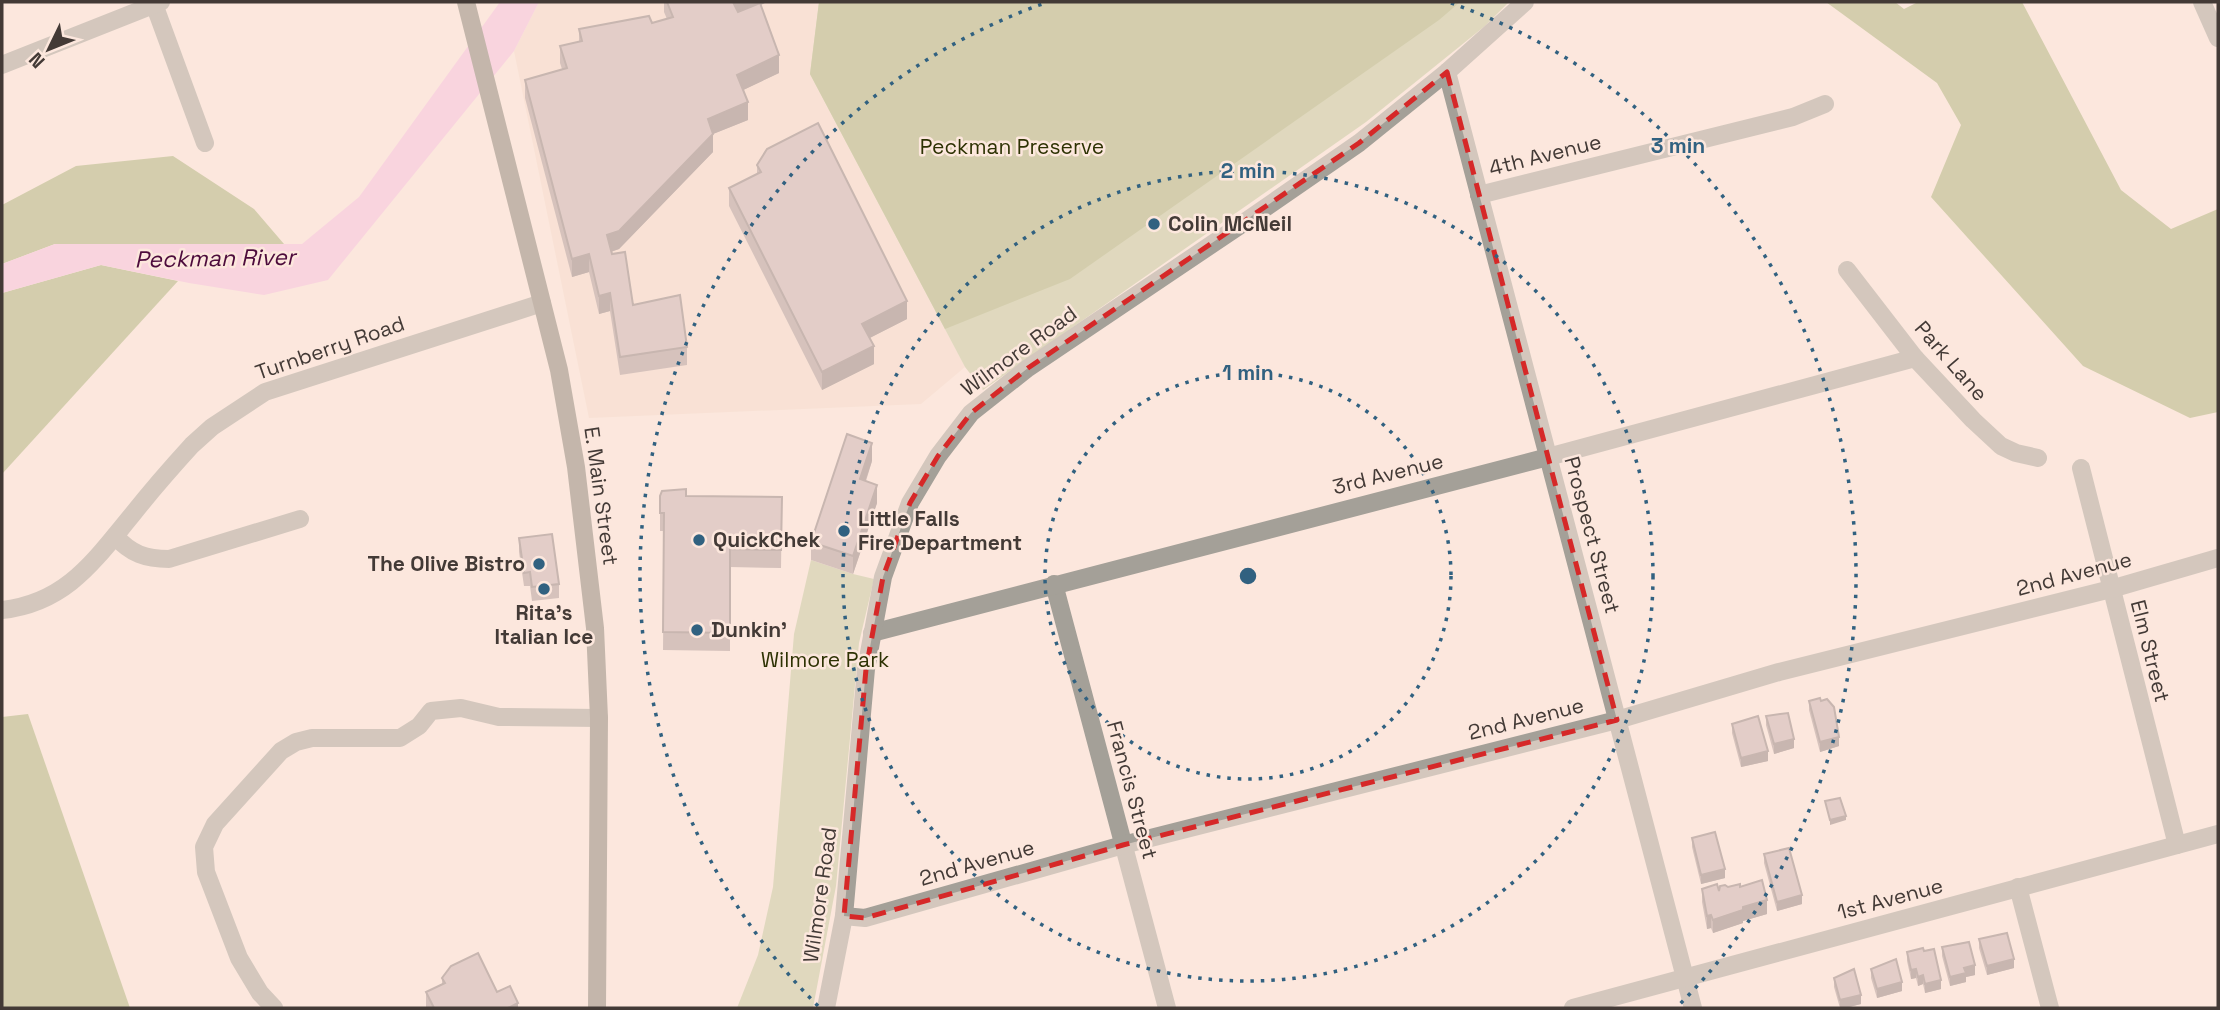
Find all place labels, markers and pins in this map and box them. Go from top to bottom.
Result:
place label: Colin McNeil [1168,210,1292,237]
marker: Colin McNeil [1146,216,1162,232]
place label: Little Falls Fire Department [858,505,1022,556]
marker: Little Falls Fire Department [836,523,852,539]
place label: QuickChek [713,526,820,553]
marker: QuickChek [691,532,707,548]
place label: The Olive Bistro [368,550,525,577]
marker: The Olive Bistro [531,556,547,572]
centre of rings [1236,564,1260,588]
marker: Rita's Italian Ice [536,581,552,597]
place label: Rita's Italian Ice [495,599,593,650]
place label: Dunkin' [711,616,787,643]
marker: Dunkin' [689,622,705,638]

